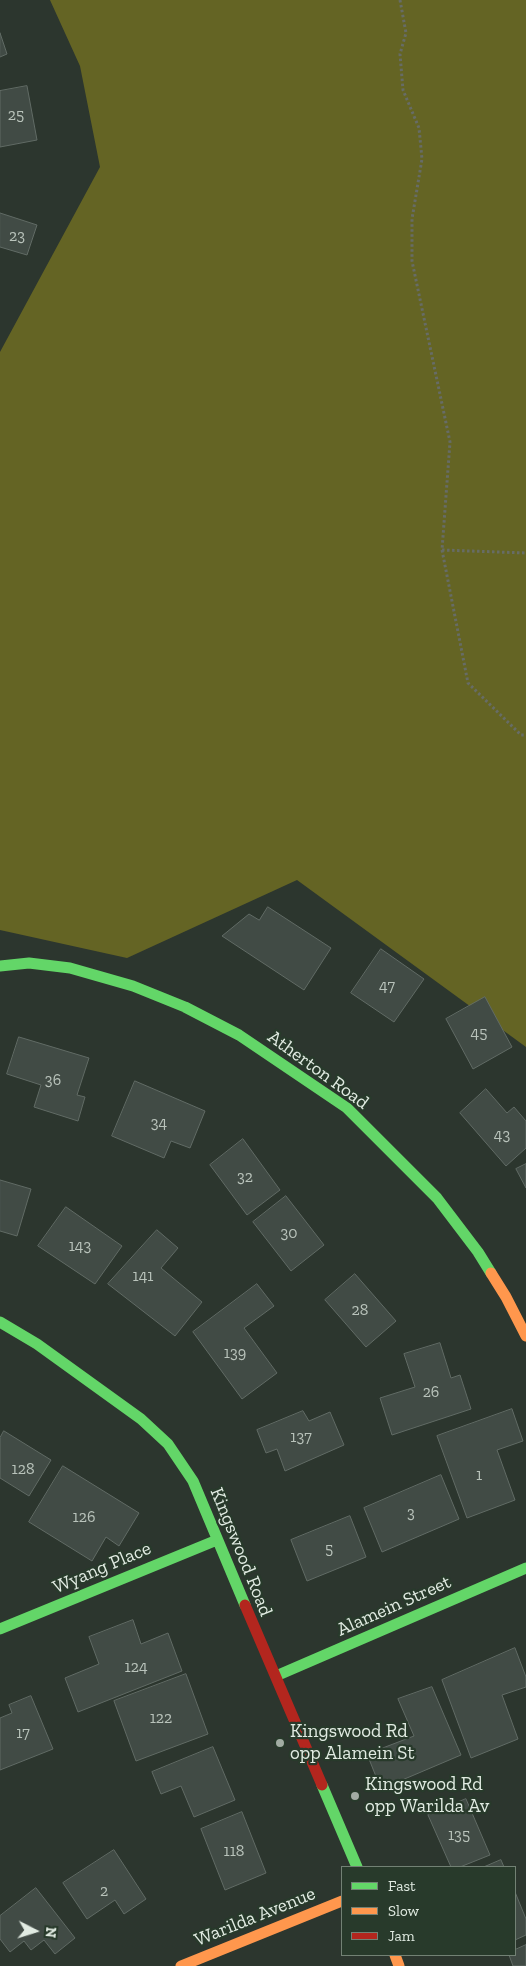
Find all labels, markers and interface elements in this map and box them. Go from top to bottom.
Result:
house number: 25 [8,105,24,125]
house number: 23 [9,226,25,246]
house number: 47 [379,976,395,996]
house number: 45 [471,1023,487,1043]
street label: Atherton Road [263,1026,373,1114]
house number: 36 [45,1070,61,1090]
house number: 34 [151,1113,167,1133]
house number: 43 [494,1125,510,1145]
house number: 32 [237,1167,253,1187]
house number: 30 [280,1223,298,1243]
house number: 143 [69,1236,91,1256]
house number: 141 [133,1266,153,1286]
house number: 28 [352,1300,368,1320]
house number: 139 [224,1343,246,1363]
house number: 26 [423,1382,439,1402]
house number: 137 [290,1427,312,1447]
house number: 128 [11,1459,35,1479]
house number: 1 [476,1465,482,1485]
street label: Kingswood Road [205,1484,277,1620]
house number: 3 [407,1503,415,1523]
house number: 126 [73,1507,95,1527]
street label: Wyang Place [49,1537,155,1599]
house number: 5 [325,1539,333,1559]
street label: Alamein Street [333,1571,455,1641]
house number: 124 [124,1657,148,1677]
house number: 122 [150,1708,172,1728]
place label: Kingswood Rd opp Alamein St [290,1721,415,1765]
house number: 17 [16,1723,30,1743]
marker: Kingswood Rd opp Alamein St [274,1737,286,1749]
place label: Kingswood Rd opp Warilda Av [365,1774,489,1818]
marker: Kingswood Rd opp Warilda Av [349,1790,361,1802]
house number: 135 [448,1825,470,1845]
house number: 118 [224,1841,244,1861]
legend [341,1866,516,1956]
text: Fast [388,1877,416,1895]
house number: 2 [100,1881,108,1901]
street label: Warilda Avenue [191,1882,319,1952]
text: Slow [388,1902,419,1920]
north arrow [10,1906,60,1956]
text: N [42,1926,59,1938]
text: Jam [388,1927,415,1945]

